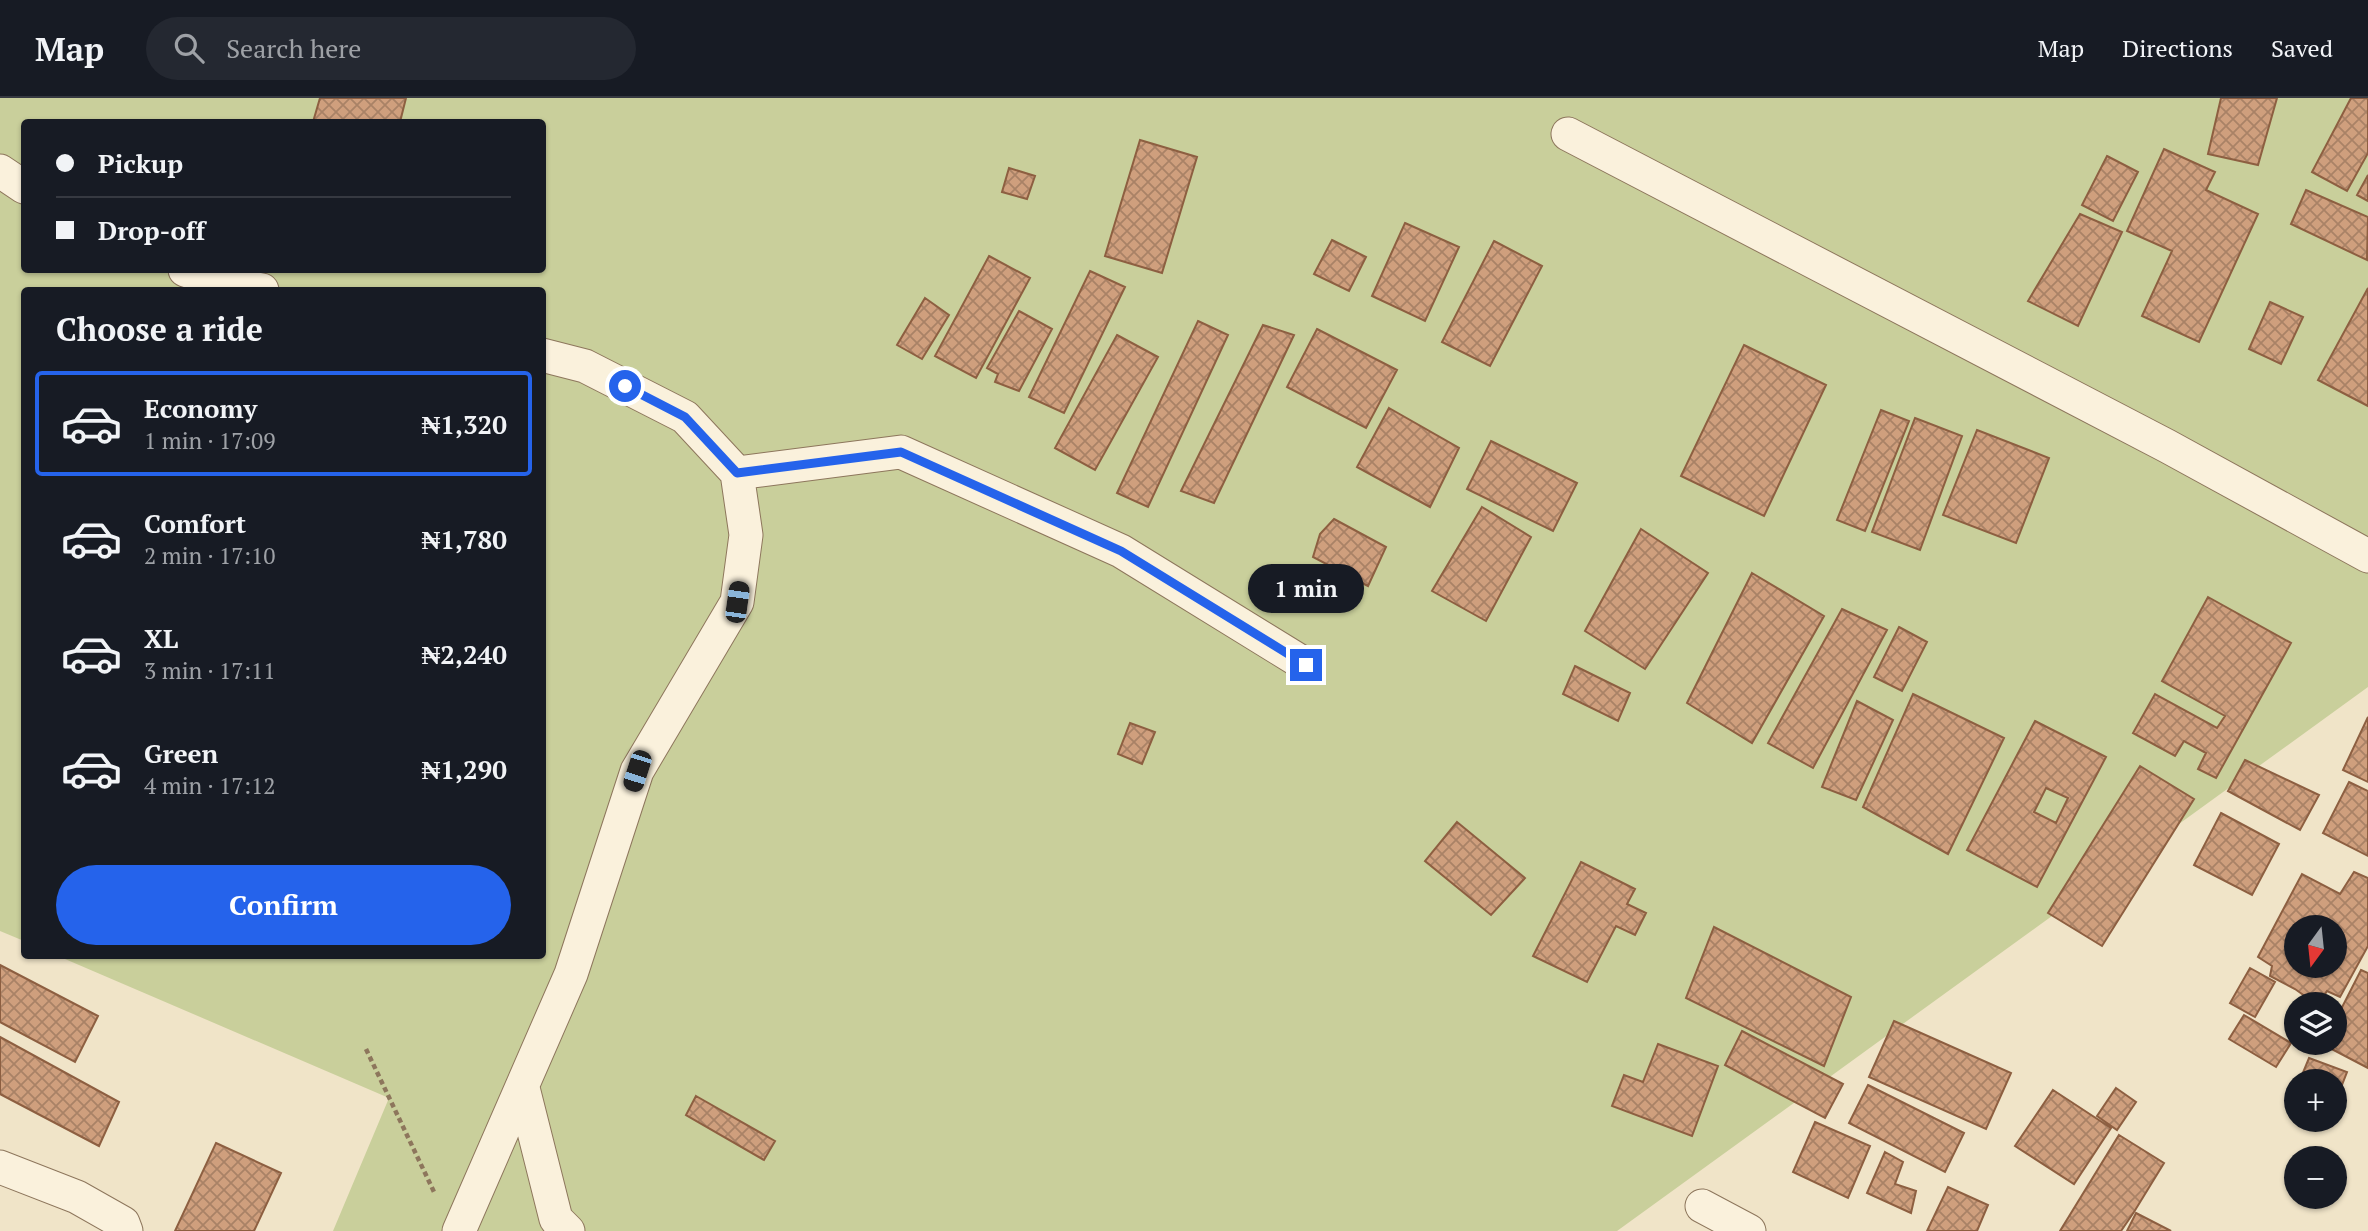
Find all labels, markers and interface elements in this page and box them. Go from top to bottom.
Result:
search box [146,17,636,80]
text: Map [35,27,104,70]
icon: search [170,29,208,67]
text: Search here [226,31,361,65]
text: Map [2038,32,2084,64]
text: Directions [2122,32,2233,64]
text: Saved [2271,32,2333,64]
text: Pickup [98,146,183,180]
text: Drop-off [98,213,205,247]
text: Choose a ride [56,308,263,350]
route start [609,370,641,402]
text: Economy [144,391,257,425]
icon: car [60,392,123,455]
text: ₦1,320 [422,407,507,441]
text: 1 min · 17:09 [144,425,276,456]
text: Comfort [144,506,246,540]
icon: car [60,507,123,570]
text: ₦1,780 [422,522,507,556]
text: 2 min · 17:10 [144,540,276,571]
callout: 1 min [1248,564,1364,612]
text: 1 min [1275,573,1337,604]
car [724,580,751,624]
text: XL [144,621,178,655]
icon: car [60,622,123,685]
text: ₦2,240 [422,637,507,671]
route end [1290,649,1322,681]
text: 3 min · 17:11 [144,655,276,686]
text: Green [144,736,218,770]
icon: car [60,737,123,800]
car [621,748,654,794]
text: ₦1,290 [422,752,507,786]
text: 4 min · 17:12 [144,770,276,801]
button: Confirm [56,865,511,945]
north arrow [2284,915,2347,978]
map controls [2284,915,2347,1209]
button: layers [2284,992,2347,1055]
button: + [2284,1069,2347,1132]
button: − [2284,1146,2347,1209]

